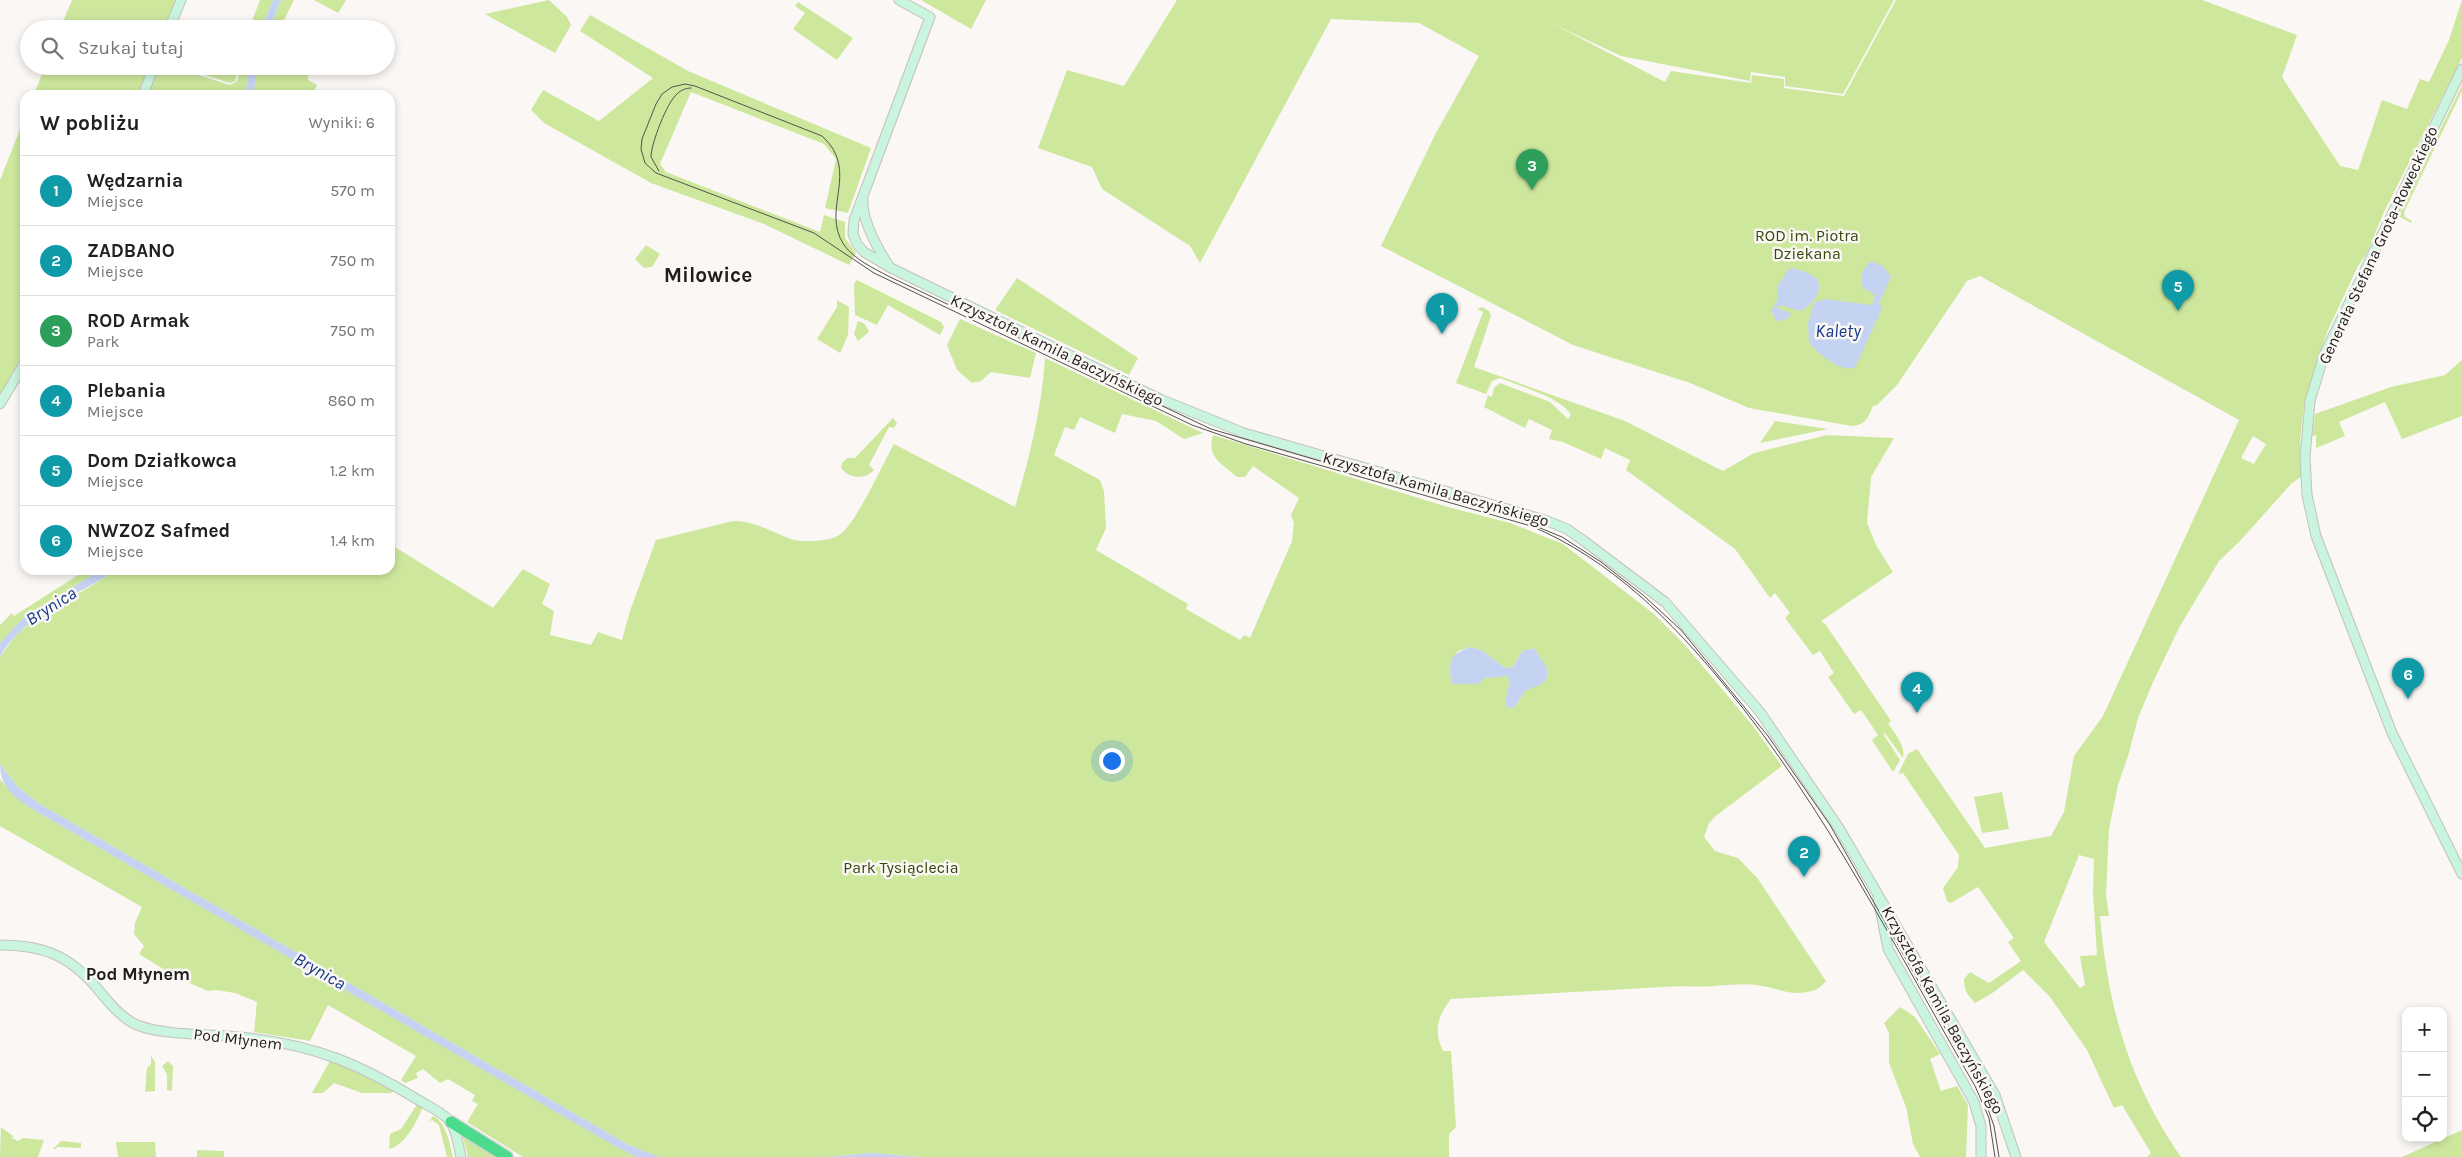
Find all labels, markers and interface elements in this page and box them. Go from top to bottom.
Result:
search box [20,20,395,75]
icon: search [38,34,66,62]
text: Szukaj tutaj [78,37,184,59]
text: W pobliżu [40,111,140,135]
text: Wyniki: 6 [308,113,375,132]
street label: Generała Stefana Grota-Roweckiego [2314,123,2442,367]
pin: 3 [1516,149,1548,190]
text: Wędzarnia [87,170,183,192]
text: 1 [53,181,59,200]
text: 570 m [330,181,375,200]
text: Miejsce [87,192,143,211]
park label: ROD im. Piotra Dziekana [1755,226,1859,263]
text: ZADBANO [87,240,175,262]
text: 2 [51,251,61,270]
text: 750 m [330,251,375,270]
text: Miejsce [87,262,143,281]
district label: Milowice [664,263,752,287]
pin: 5 [2162,270,2194,311]
street label: Krzysztofa Kamila Baczyńskiego [947,290,1167,410]
pin: 1 [1426,293,1458,334]
text: ROD Armak [87,310,190,332]
water label: Kalety [1815,320,1862,342]
text: 3 [51,321,61,340]
text: 750 m [330,321,375,340]
text: Park [87,332,119,351]
text: Plebania [87,380,166,402]
text: 4 [51,391,61,410]
text: 860 m [328,391,375,410]
text: Miejsce [87,402,143,421]
street label: Krzysztofa Kamila Baczyńskiego [1321,448,1551,530]
text: Dom Działkowca [87,450,237,472]
text: 5 [51,461,61,480]
text: 1.2 km [330,461,375,480]
text: Miejsce [87,472,143,491]
text: NWZOZ Safmed [87,520,230,542]
text: 6 [51,531,61,550]
text: 1.4 km [330,531,375,550]
text: Miejsce [87,542,143,561]
water label: Brynica [21,582,81,630]
pin: 6 [2392,658,2424,699]
pin: 4 [1901,672,1933,713]
your location [1099,748,1125,774]
pin: 2 [1788,836,1820,877]
park label: Park Tysiąclecia [843,858,959,877]
street label: Krzysztofa Kamila Baczyńskiego [1878,903,2008,1117]
water label: Brynica [290,947,350,995]
district label: Pod Młynem [86,963,190,985]
map controls [2402,1007,2447,1142]
button: + [2402,1007,2447,1052]
street label: Pod Młynem [193,1024,283,1054]
button: − [2402,1052,2447,1097]
button: locate [2402,1097,2447,1142]

